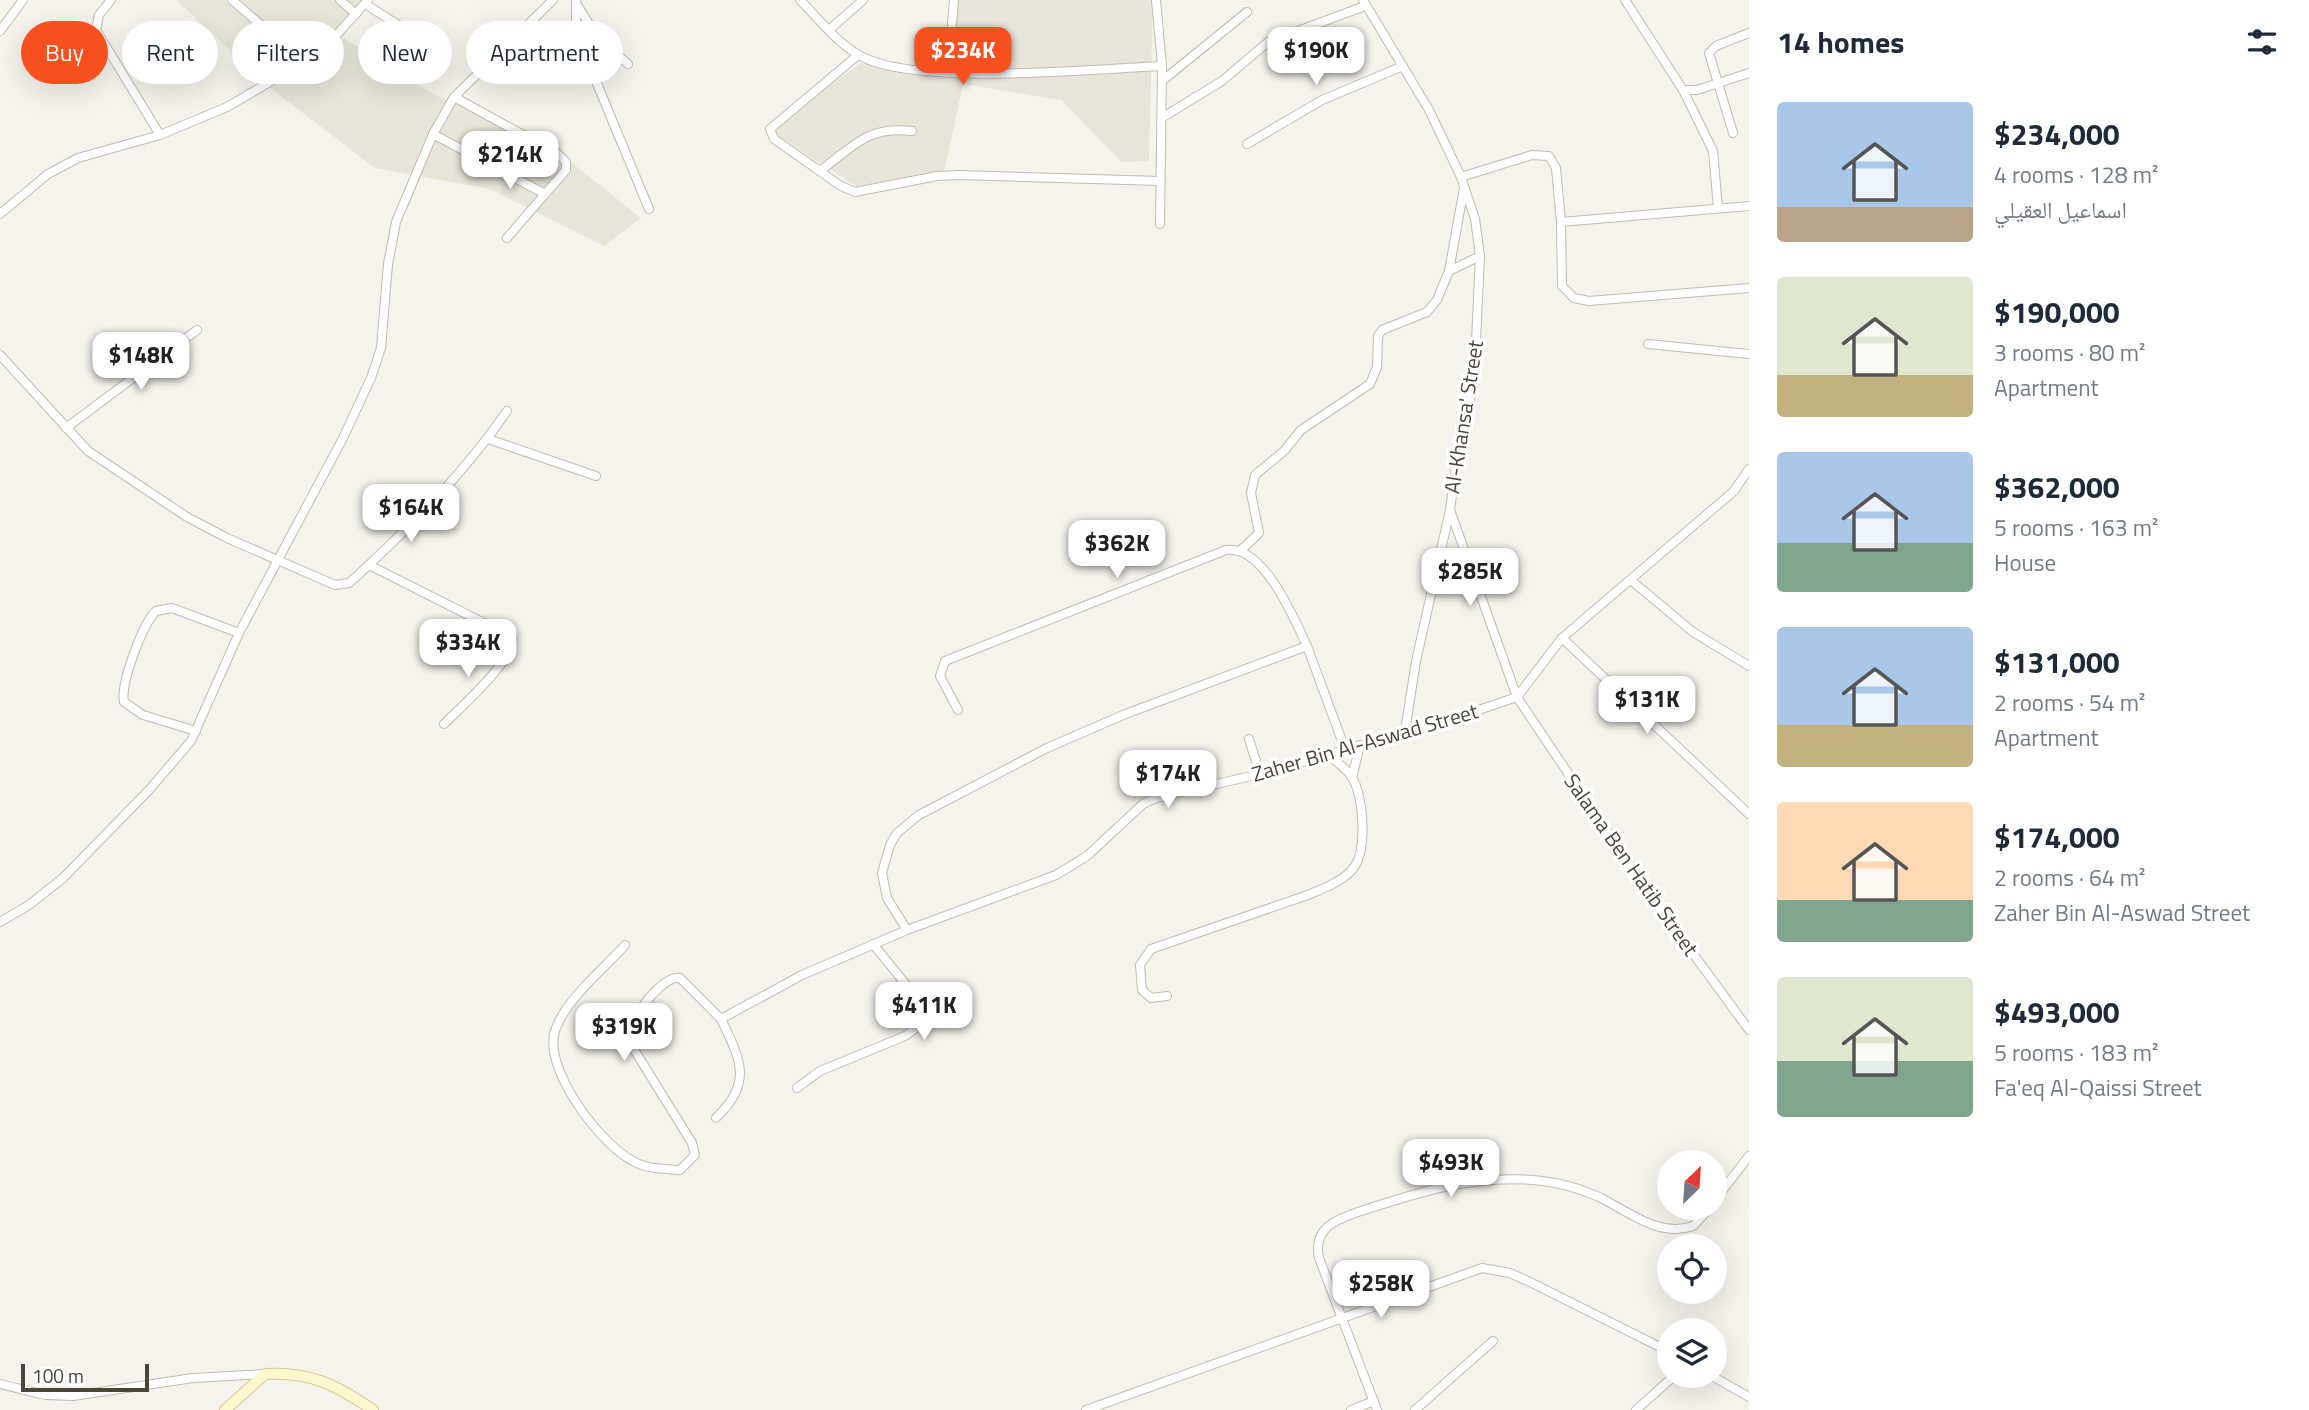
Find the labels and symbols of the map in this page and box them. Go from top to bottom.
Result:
pin: $234K [914,28,1012,87]
pin: $190K [1267,28,1365,87]
pin: $214K [461,132,559,191]
pin: $148K [92,332,190,392]
street label: Al-Khansa' Street [1435,337,1491,496]
pin: $164K [362,484,460,544]
pin: $362K [1068,520,1166,580]
pin: $285K [1421,548,1519,608]
pin: $334K [419,620,517,679]
pin: $131K [1598,676,1696,736]
street label: Zaher Bin Al-Aswad Street [1248,694,1482,790]
pin: $174K [1119,750,1217,810]
street label: Salama Ben Hatib Street [1557,767,1707,963]
pin: $411K [875,982,973,1042]
pin: $319K [575,1004,673,1063]
pin: $493K [1402,1140,1500,1199]
north arrow [1657,1150,1727,1220]
pin: $258K [1332,1260,1430,1320]
scale bar [21,1361,149,1393]

